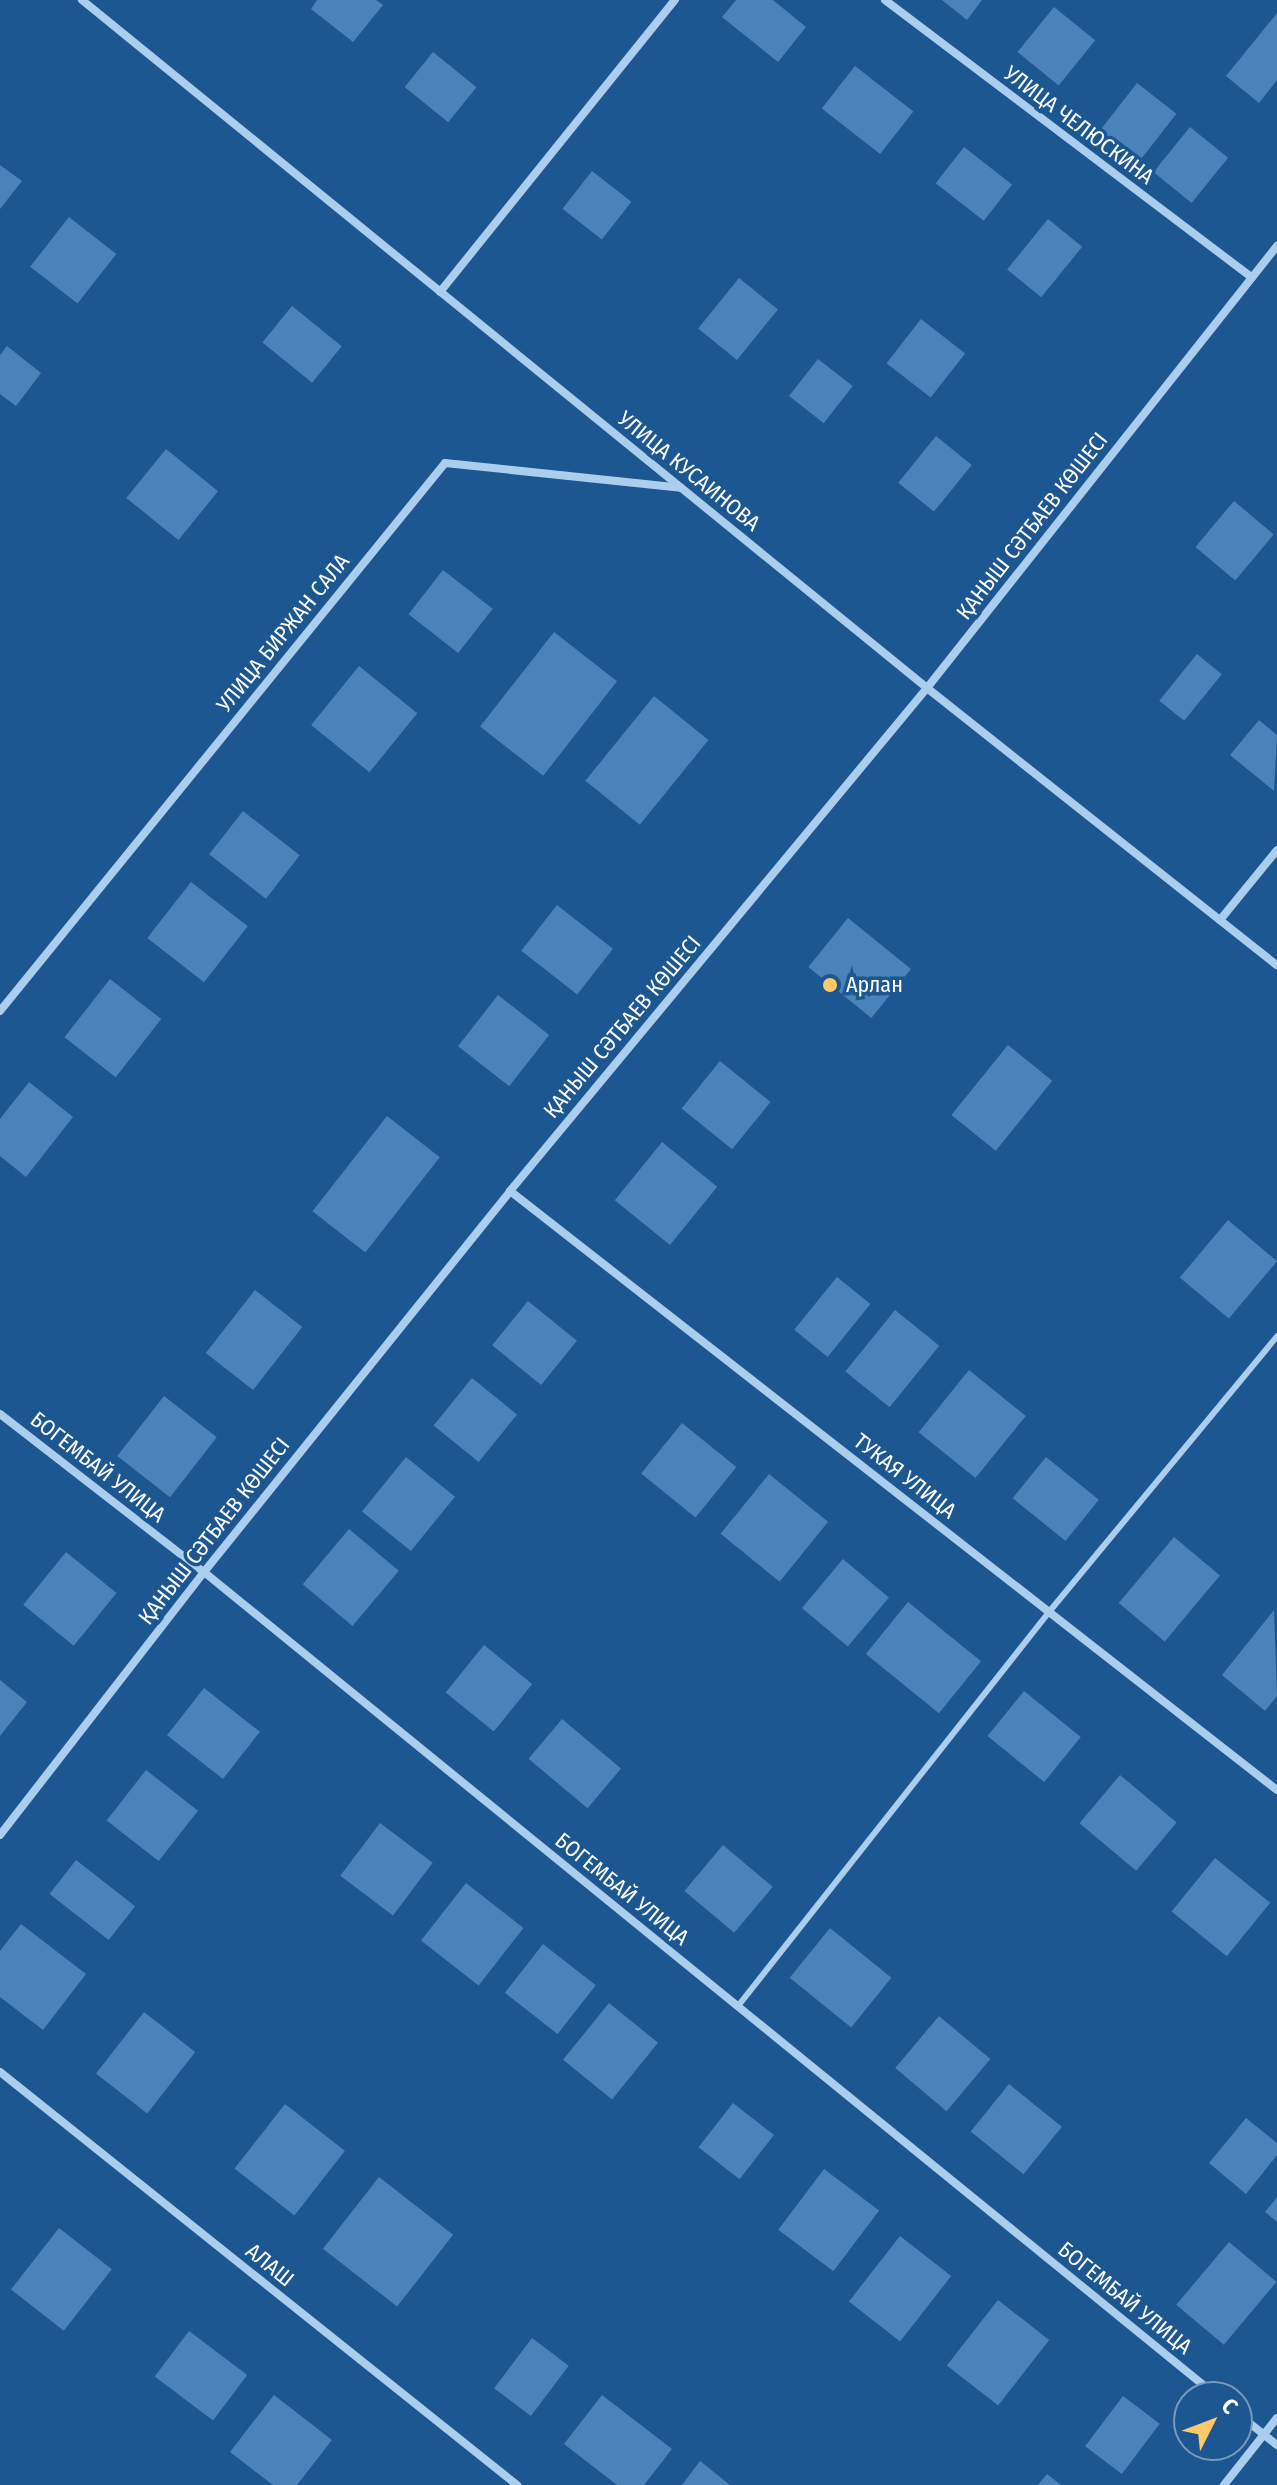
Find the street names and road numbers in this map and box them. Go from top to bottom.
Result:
street label: УЛИЦА ЧЕЛЮСКИНА [999,60,1159,190]
street label: УЛИЦА КУСАИНОВА [612,406,766,536]
street label: ҚАНЫШ СӘТБАЕВ КӨШЕСІ [951,427,1113,625]
street label: УЛИЦА БИРЖАН САЛА [211,549,355,717]
street label: ҚАНЫШ СӘТБАЕВ КӨШЕСІ [538,930,706,1124]
street label: БОГЕМБАЙ УЛИЦА [25,1406,171,1528]
street label: ТУКАЯ УЛИЦА [848,1428,962,1524]
street label: ҚАНЫШ СӘТБАЕВ КӨШЕСІ [133,1432,295,1630]
street label: БОГЕМБАЙ УЛИЦА [550,1827,694,1951]
street label: БОГЕМБАЙ УЛИЦА [1053,2236,1197,2360]
street label: АЛАШ [241,2238,299,2292]

